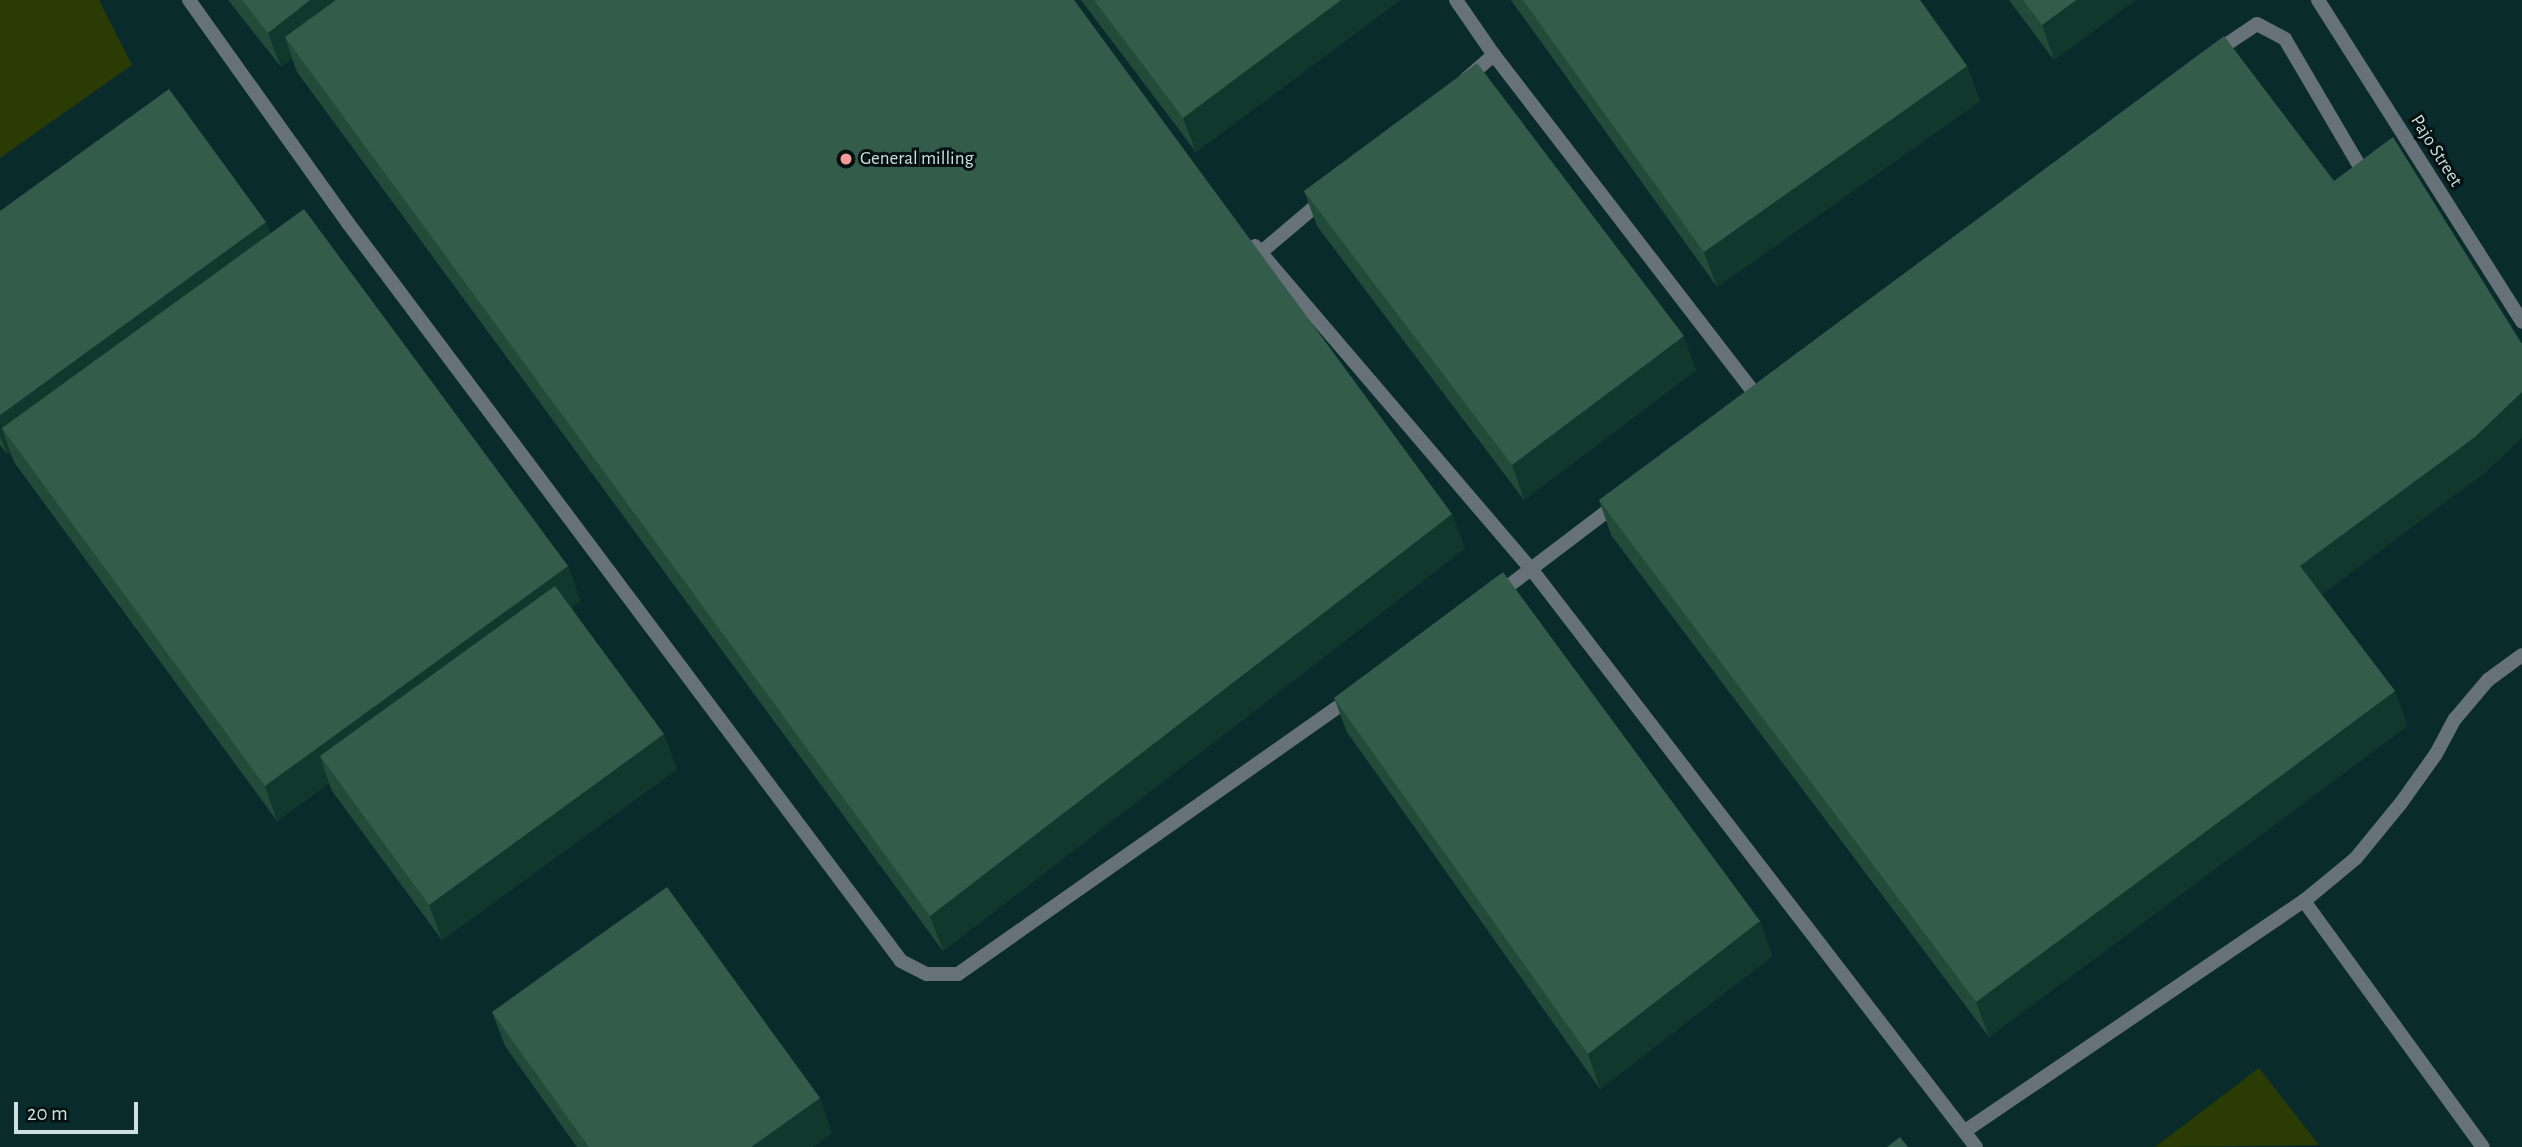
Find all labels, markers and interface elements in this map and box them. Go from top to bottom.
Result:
street label: Pajo Street [2405,111,2467,191]
place label: General milling [860,148,974,170]
marker: General milling [838,151,854,167]
scale bar [18,1088,142,1132]
text: 20 m [27,1103,68,1124]

